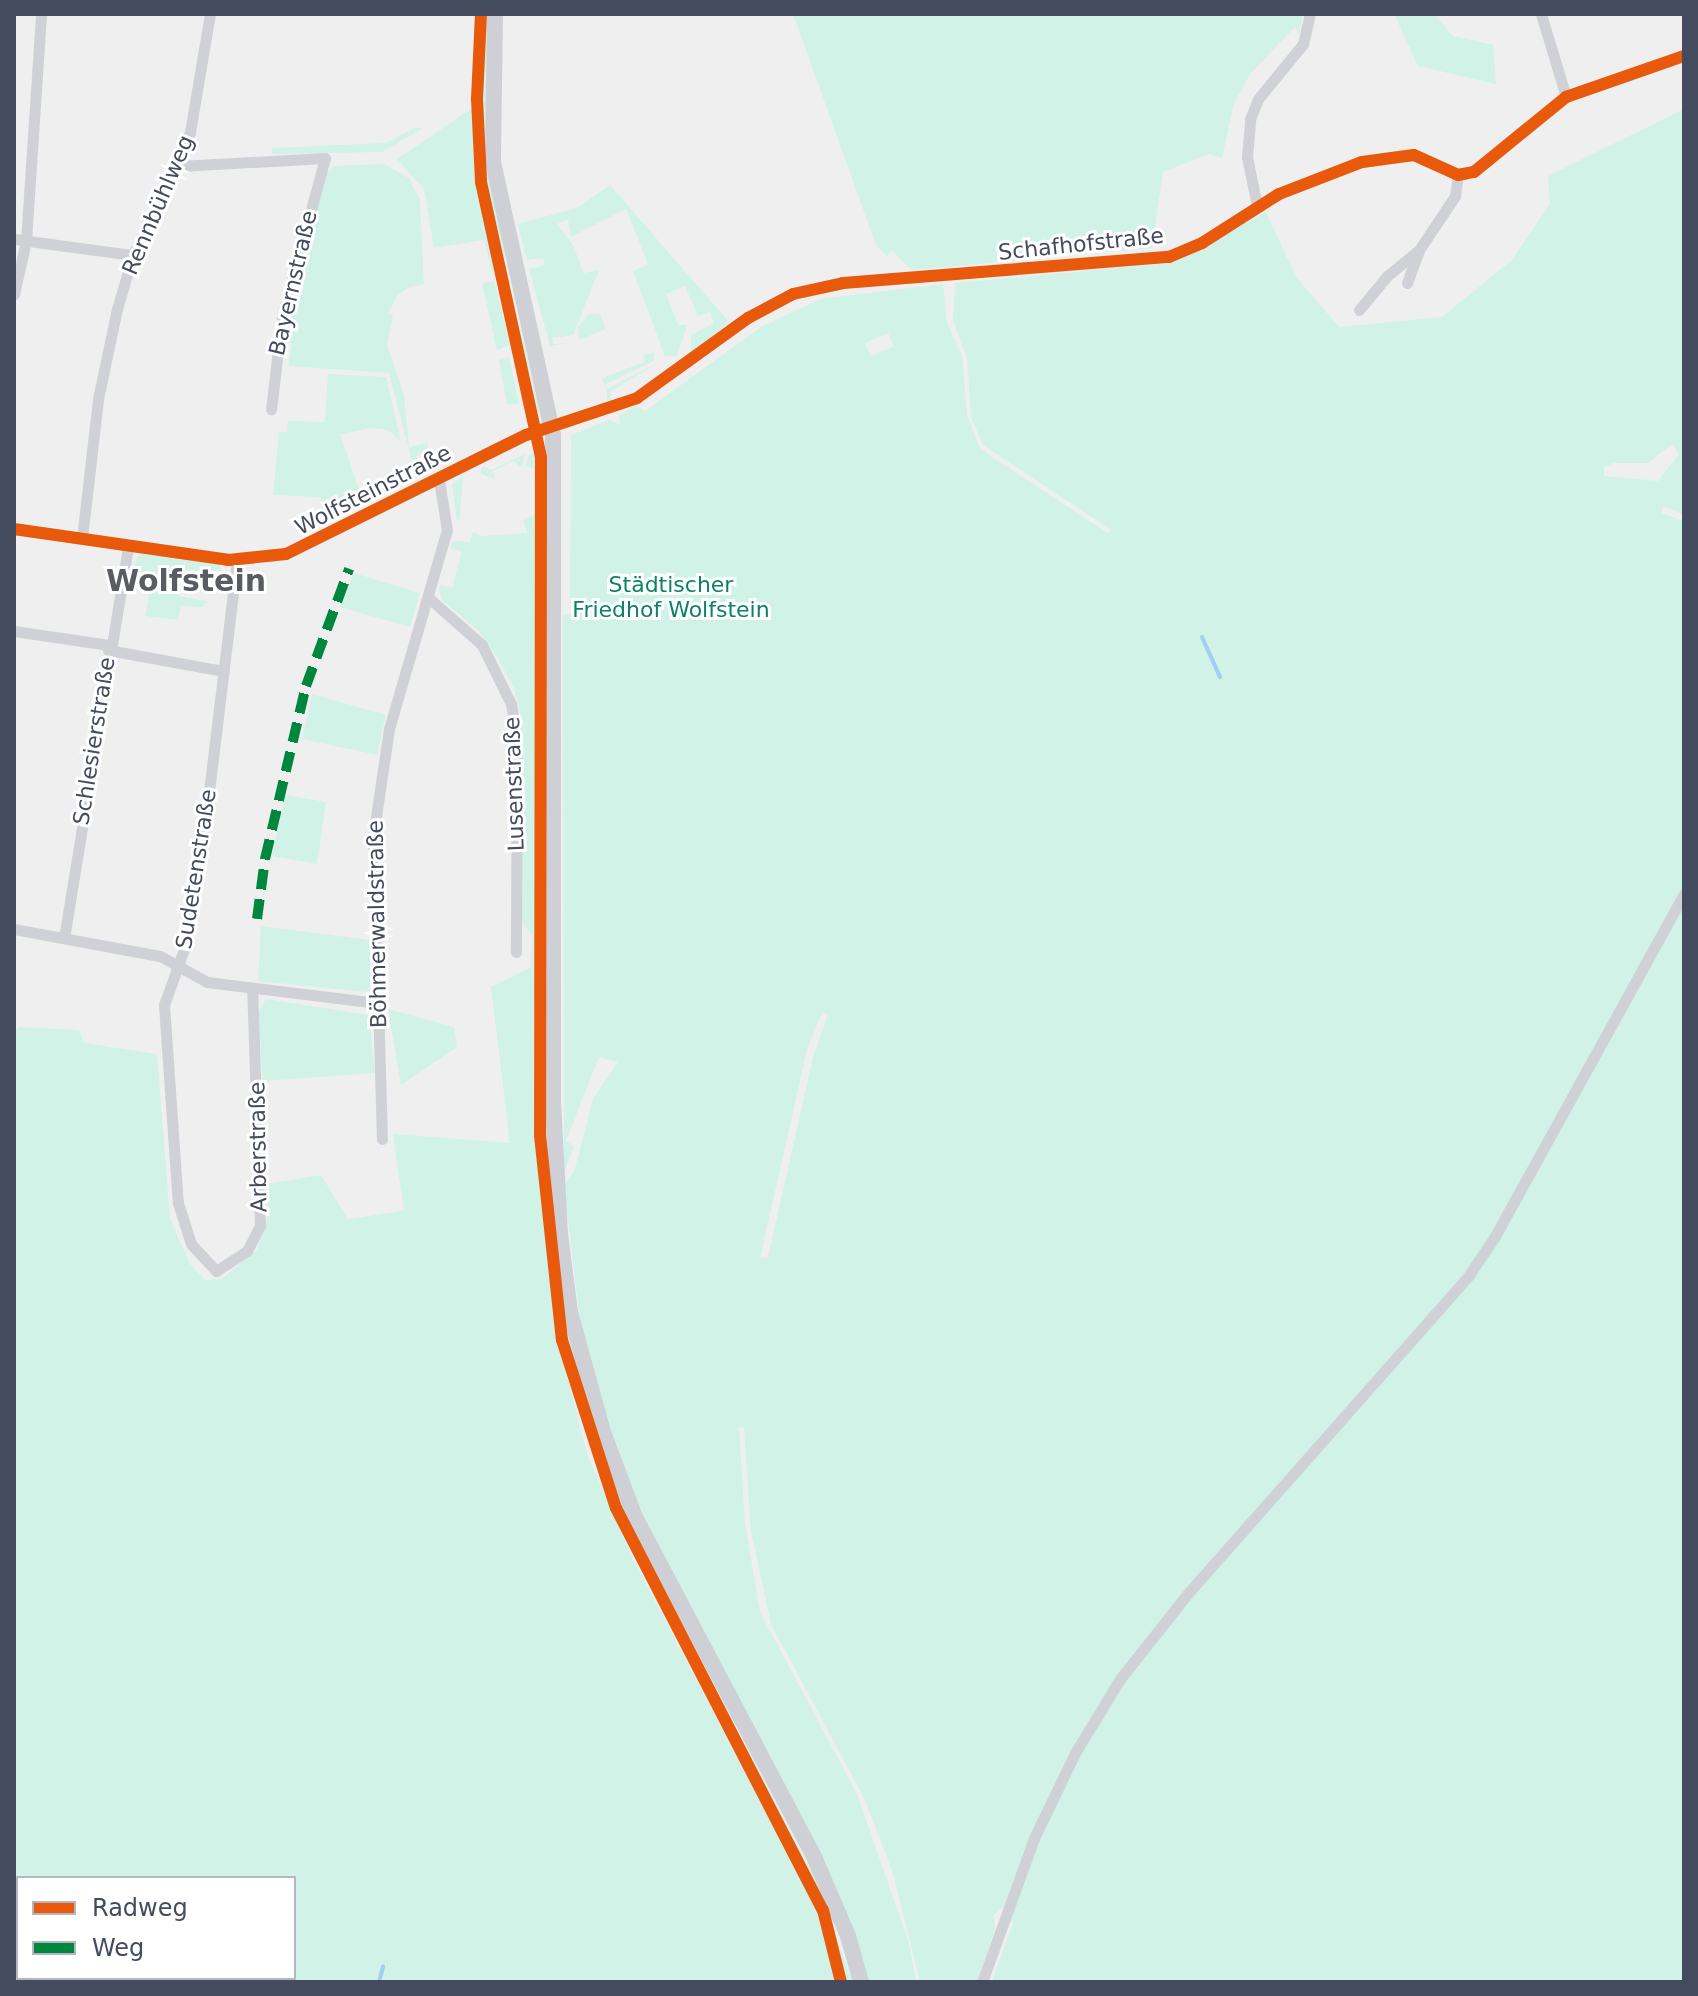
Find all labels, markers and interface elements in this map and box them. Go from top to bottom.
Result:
street label: Rennbühlweg [117,131,199,279]
street label: Bayernstraße [264,208,322,358]
street label: Schafhofstraße [997,222,1165,266]
street label: Wolfsteinstraße [291,439,455,541]
district label: Wolfstein [106,563,266,599]
park label: Städtischer Friedhof Wolfstein [572,571,770,622]
street label: Schlesierstraße [68,655,120,827]
street label: Lusenstraße [498,716,530,852]
street label: Sudetenstraße [170,787,222,951]
street label: Böhmerwaldstraße [362,820,392,1028]
street label: Arberstraße [244,1081,272,1213]
legend [16,1876,296,1980]
text: Radweg [92,1894,188,1922]
text: Weg [92,1934,144,1962]

